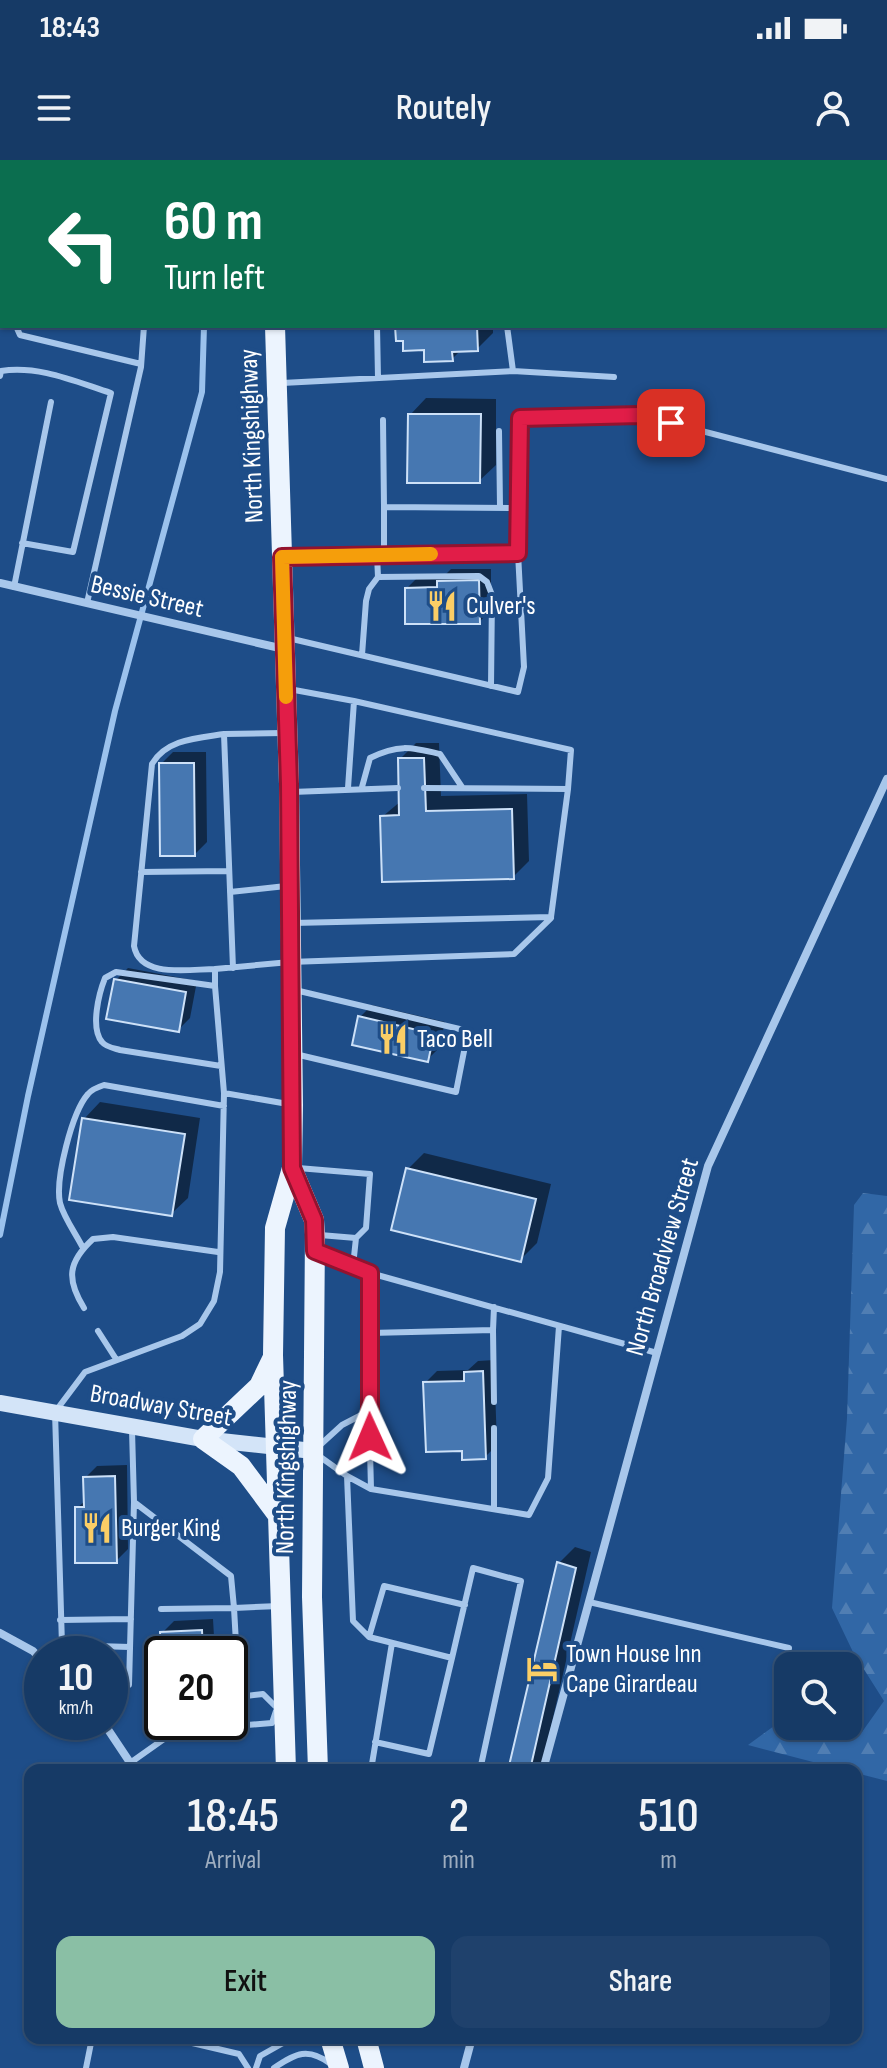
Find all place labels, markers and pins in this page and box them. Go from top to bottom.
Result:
pin [637,389,705,457]
restaurant icon: Culver's [425,589,459,623]
place label: Culver's [466,591,536,622]
restaurant icon: Taco Bell [376,1022,410,1056]
place label: Taco Bell [417,1024,493,1055]
restaurant icon: Burger King [80,1511,114,1545]
place label: Burger King [121,1513,221,1544]
place label: Town House Inn Cape Girardeau [566,1639,702,1700]
hotel icon: Town House Inn Cape Girardeau [525,1652,559,1686]

